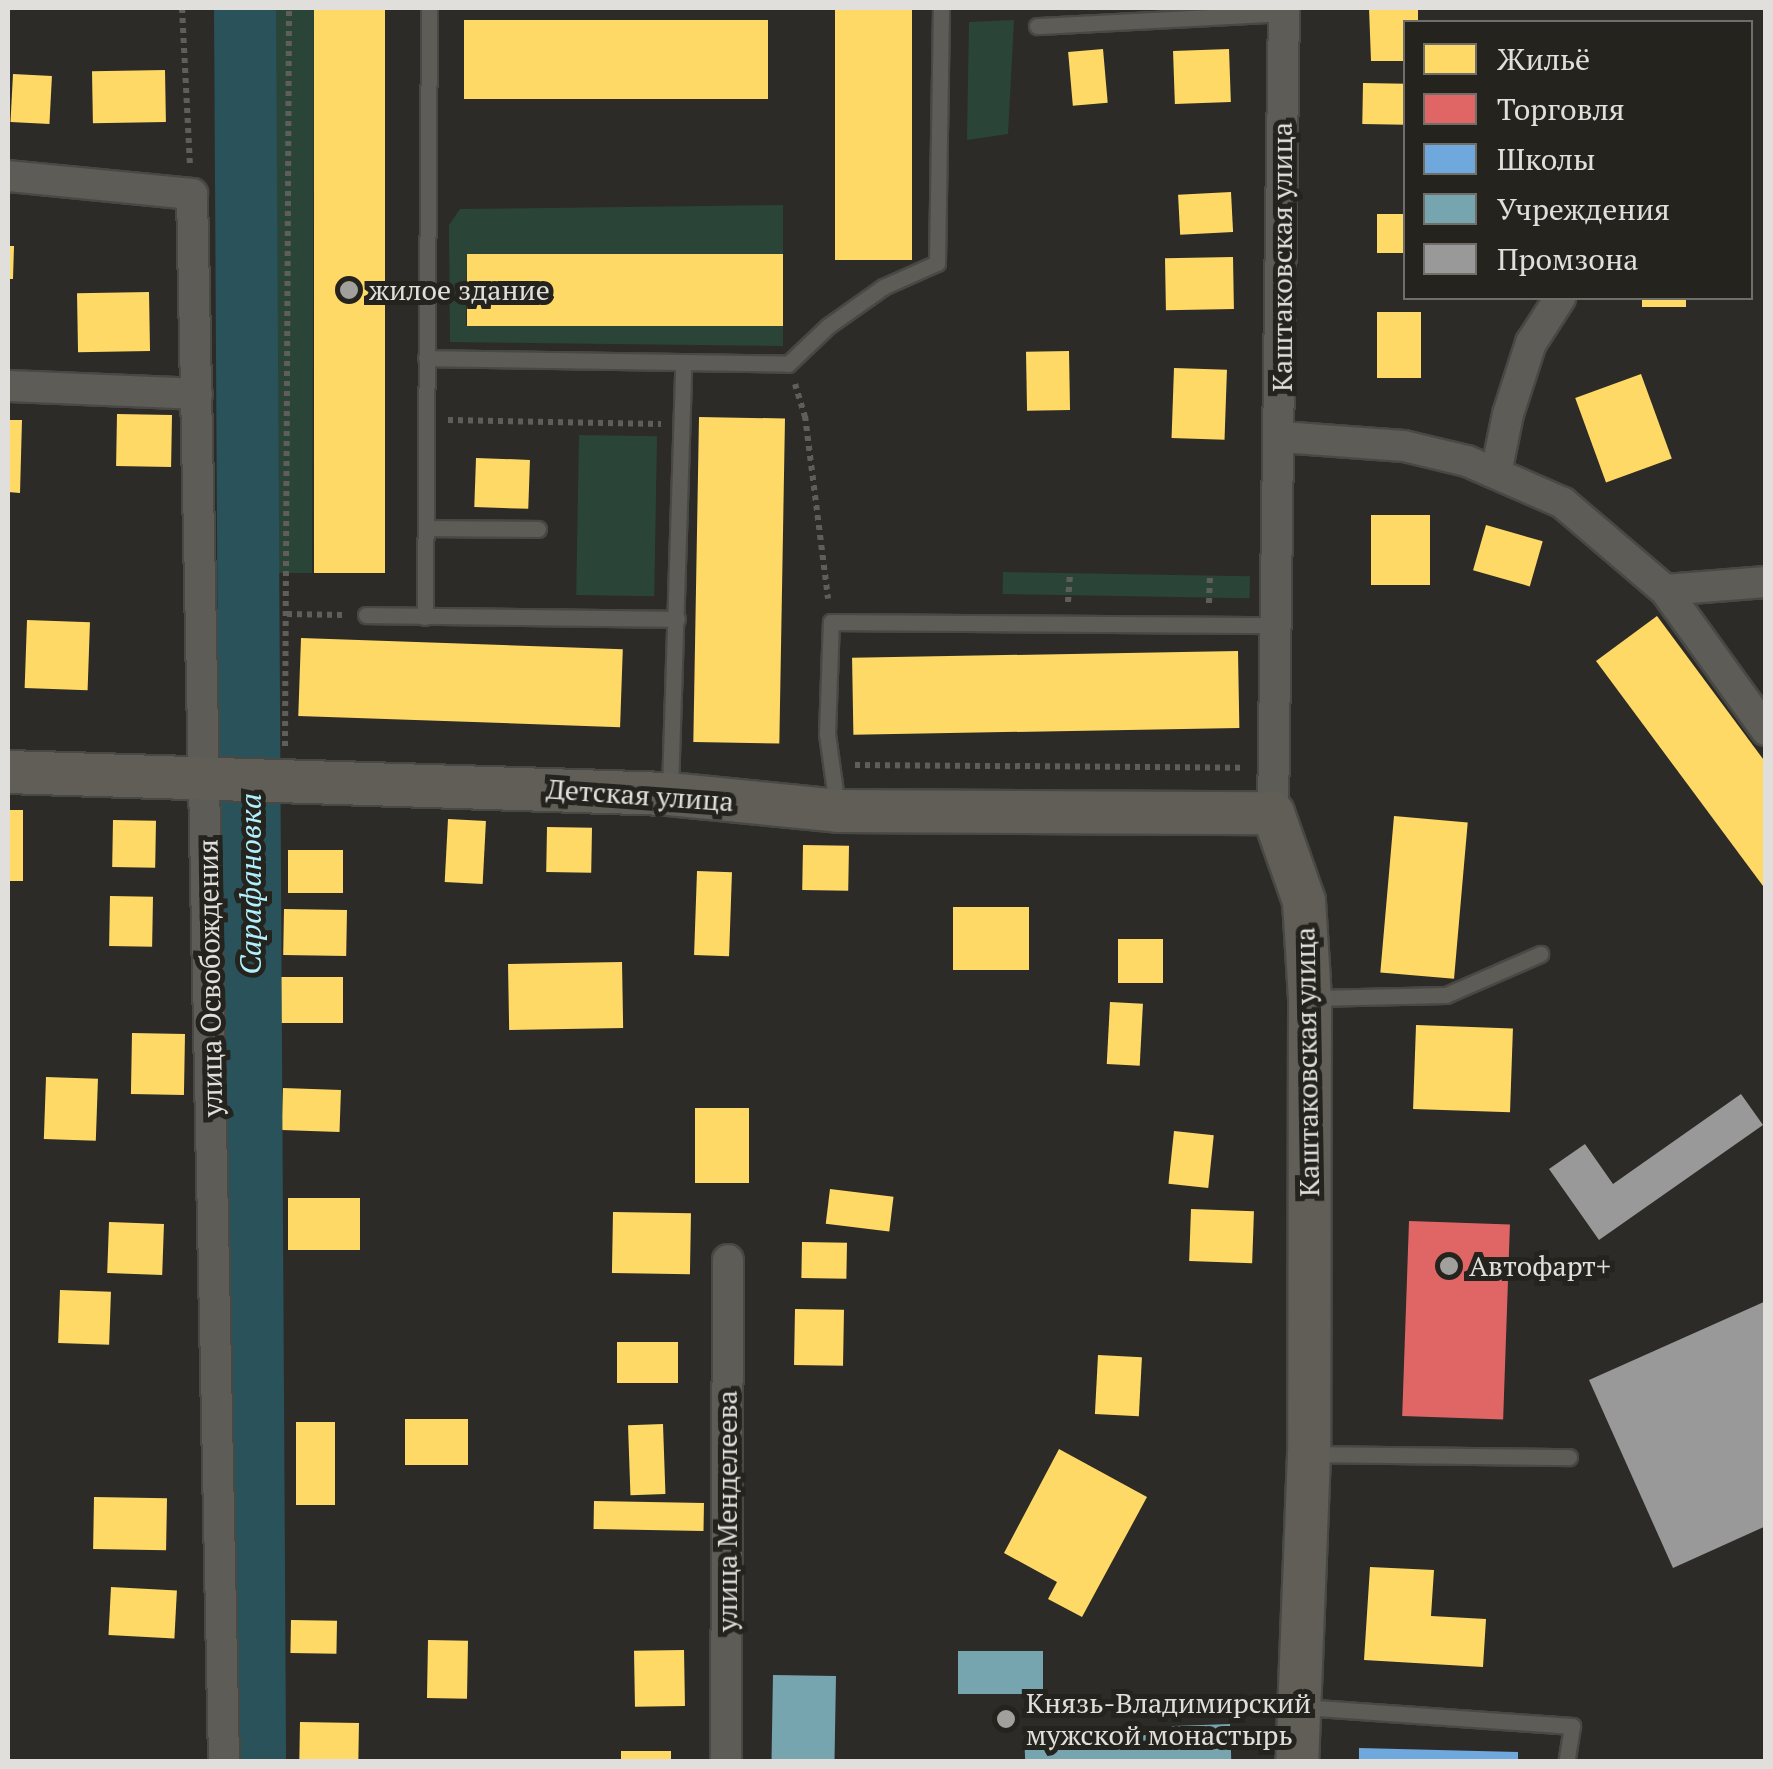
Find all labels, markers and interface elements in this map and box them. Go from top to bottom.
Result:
legend [1403,20,1753,300]
text: Жильё [1497,39,1590,79]
text: Торговля [1497,89,1625,129]
street label: Каштаковская улица [1265,122,1299,392]
text: Школы [1497,139,1595,179]
text: Учреждения [1497,189,1670,229]
text: Промзона [1497,239,1638,279]
place label: жилое здание [369,273,550,307]
marker: жилое здание [338,279,360,301]
street label: Детская улица [545,772,735,818]
water label: Сарафановка [232,793,268,975]
street label: улица Освобождения [191,839,229,1117]
street label: Каштаковская улица [1288,927,1326,1197]
place label: Автофарт+ [1469,1249,1611,1283]
marker: Автофарт+ [1438,1255,1460,1277]
street label: улица Менделеева [710,1390,744,1632]
place label: Князь-Владимирский мужской монастырь [1026,1686,1311,1752]
marker: Князь-Владимирский мужской монастырь [995,1708,1017,1730]

